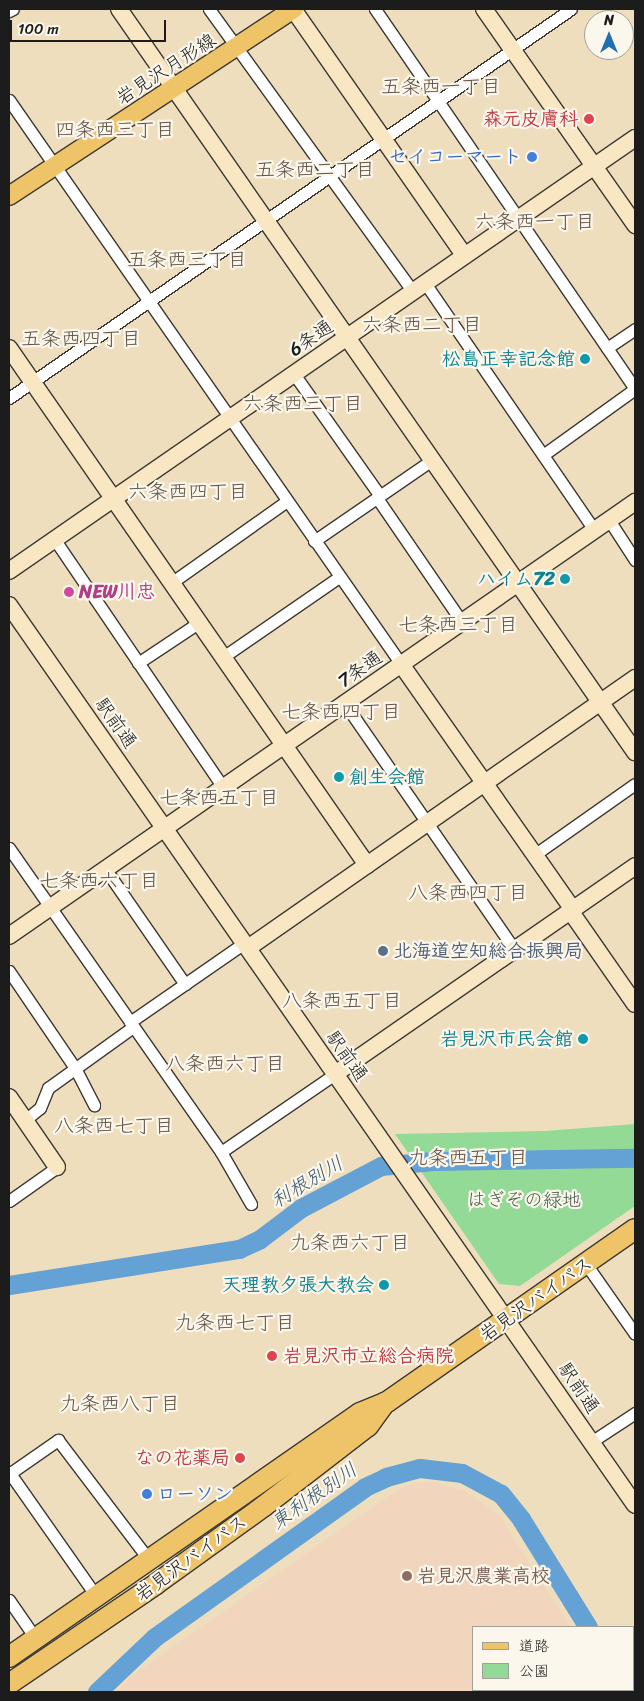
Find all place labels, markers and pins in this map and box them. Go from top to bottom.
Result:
place label: 森元皮膚科 [483,108,578,130]
marker: 森元皮膚科 [582,112,596,126]
place label: セイコーマート [389,146,522,168]
marker: セイコーマート [526,151,538,163]
place label: 松島正幸記念館 [442,348,575,370]
marker: 松島正幸記念館 [579,353,591,365]
place label: ハイム72 [476,568,555,590]
marker: ハイム72 [559,573,571,585]
place label: NEW川忠 [79,581,156,603]
marker: NEW川忠 [63,586,75,598]
place label: 創生会館 [349,766,425,788]
marker: 創生会館 [333,771,345,783]
place label: 北海道空知総合振興局 [393,940,583,962]
marker: 北海道空知総合振興局 [377,945,389,957]
place label: 岩見沢市民会館 [440,1028,573,1050]
marker: 岩見沢市民会館 [577,1033,589,1045]
place label: 天理教夕張大教会 [222,1274,374,1296]
marker: 天理教夕張大教会 [378,1279,390,1291]
place label: 岩見沢市立総合病院 [283,1345,454,1367]
marker: 岩見沢市立総合病院 [265,1349,279,1363]
place label: なの花薬局 [135,1447,230,1469]
marker: なの花薬局 [234,1452,246,1464]
place label: ローソン [157,1483,233,1505]
marker: ローソン [141,1488,153,1500]
place label: 岩見沢農業高校 [417,1565,550,1587]
marker: 岩見沢農業高校 [401,1570,413,1582]

